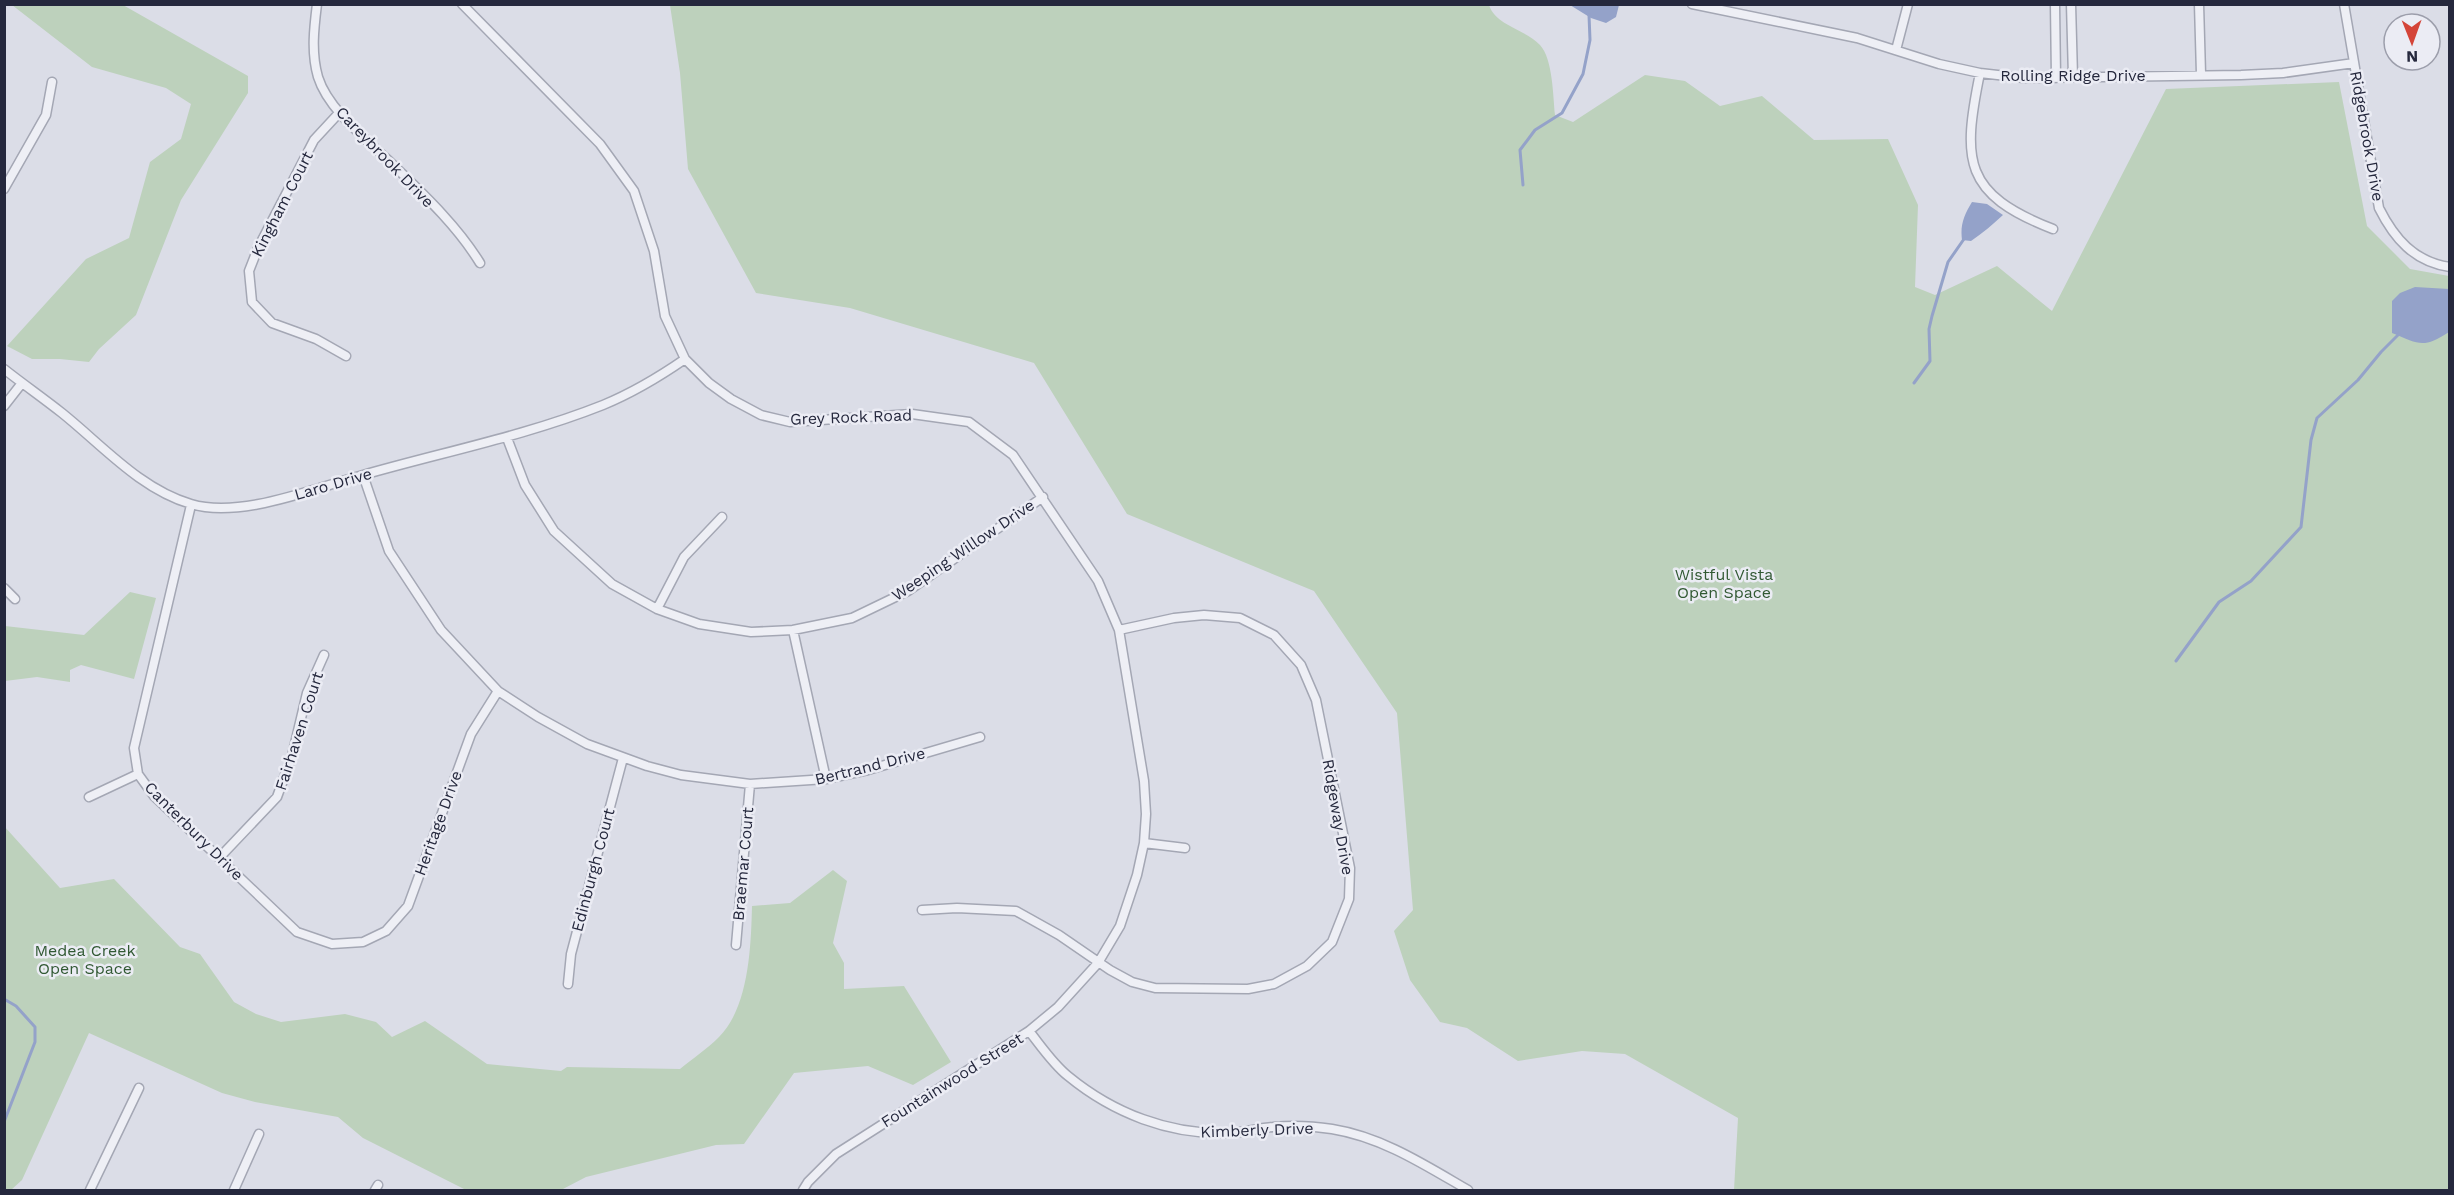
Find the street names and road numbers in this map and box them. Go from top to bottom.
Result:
street label: Rolling Ridge Drive [2000,66,2146,85]
street label: Ridgebrook Drive [2346,69,2388,203]
street label: Careybrook Drive [332,103,438,211]
street label: Kingham Court [247,148,317,260]
street label: Grey Rock Road [790,405,912,429]
street label: Laro Drive [292,464,374,504]
street label: Weeping Willow Drive [888,495,1038,605]
street label: Fairhaven Court [271,669,327,793]
street label: Bertrand Drive [813,743,927,789]
street label: Ridgeway Drive [1318,758,1358,876]
street label: Heritage Drive [410,768,466,878]
street label: Canterbury Drive [141,778,247,884]
street label: Edinburgh Court [567,806,619,934]
street label: Braemar Court [729,806,757,922]
street label: Fountainwood Street [877,1028,1027,1131]
street label: Kimberly Drive [1200,1119,1314,1141]

